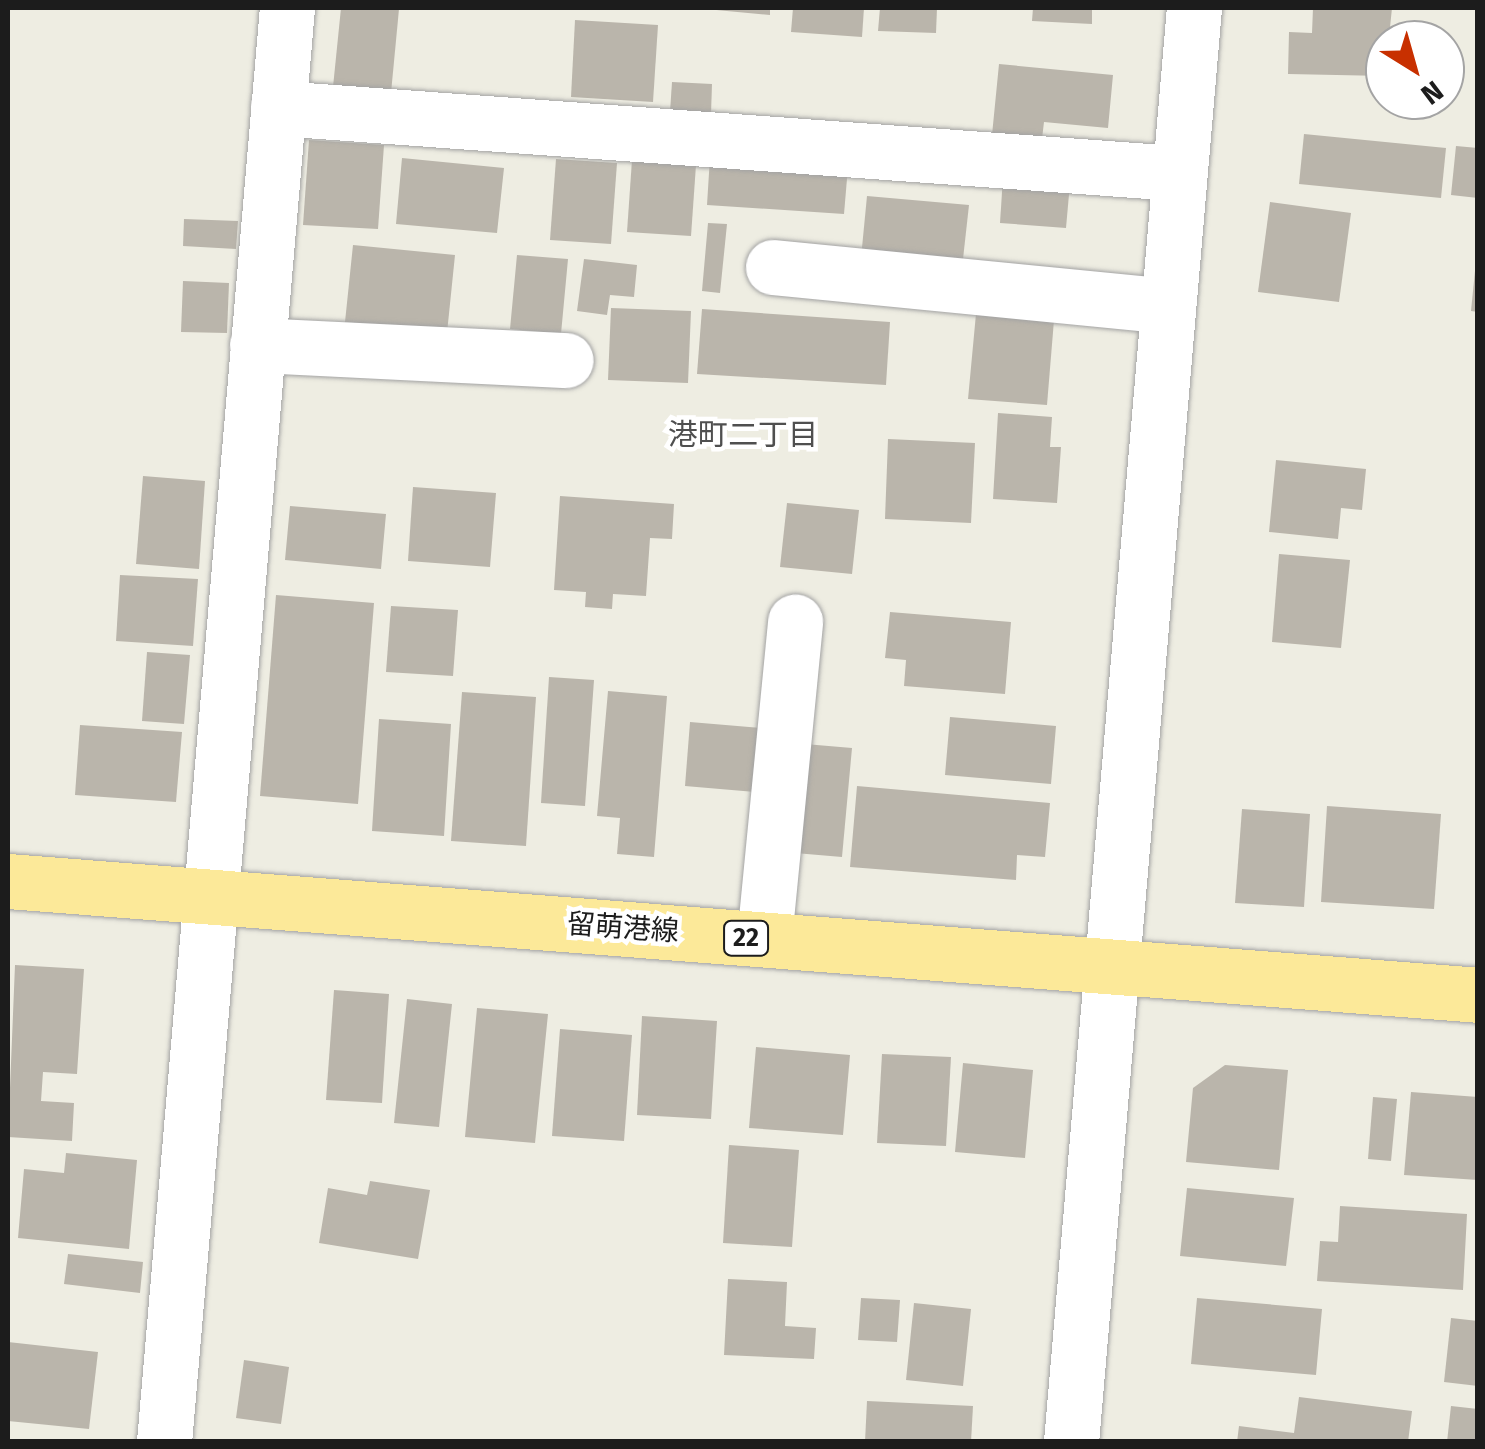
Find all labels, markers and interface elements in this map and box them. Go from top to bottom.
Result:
north arrow [1365,20,1465,120]
text: N [1415,74,1450,112]
district label: 港町二丁目 [668,417,818,453]
street label: 留萌港線 [566,907,680,949]
road number: 22 [721,918,771,958]

